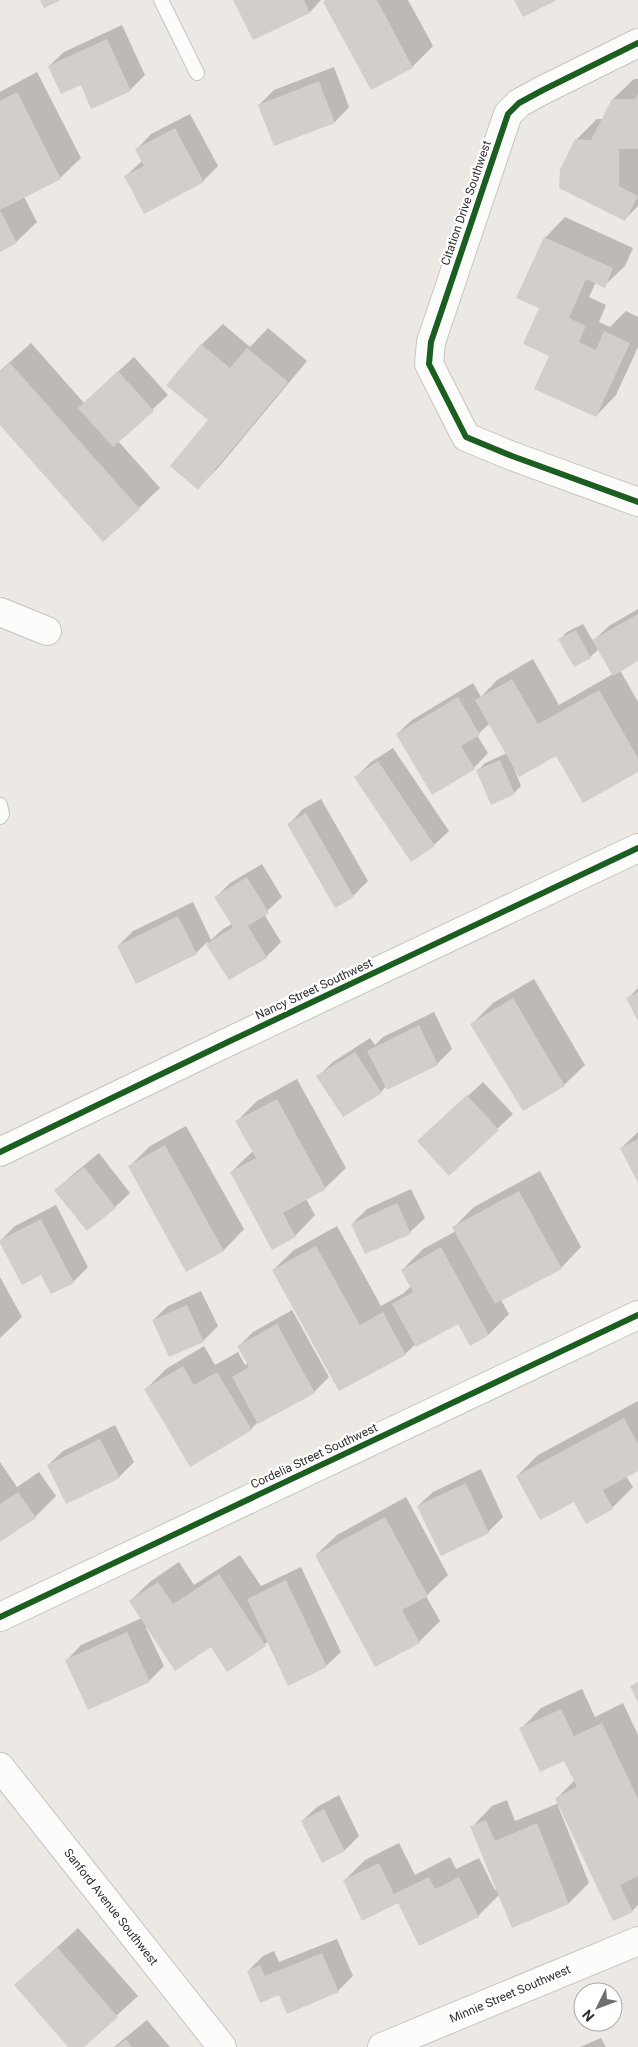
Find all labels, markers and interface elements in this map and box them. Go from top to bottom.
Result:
street label: Citation Drive Southwest [438,139,494,267]
street label: Nancy Street Southwest [253,956,375,1022]
street label: Cordelia Street Southwest [248,1420,380,1492]
street label: Sanford Avenue Southwest [61,1846,161,1968]
street label: Minnie Street Southwest [447,1962,573,2026]
north arrow [573,1982,623,2032]
text: N [579,2007,598,2025]

